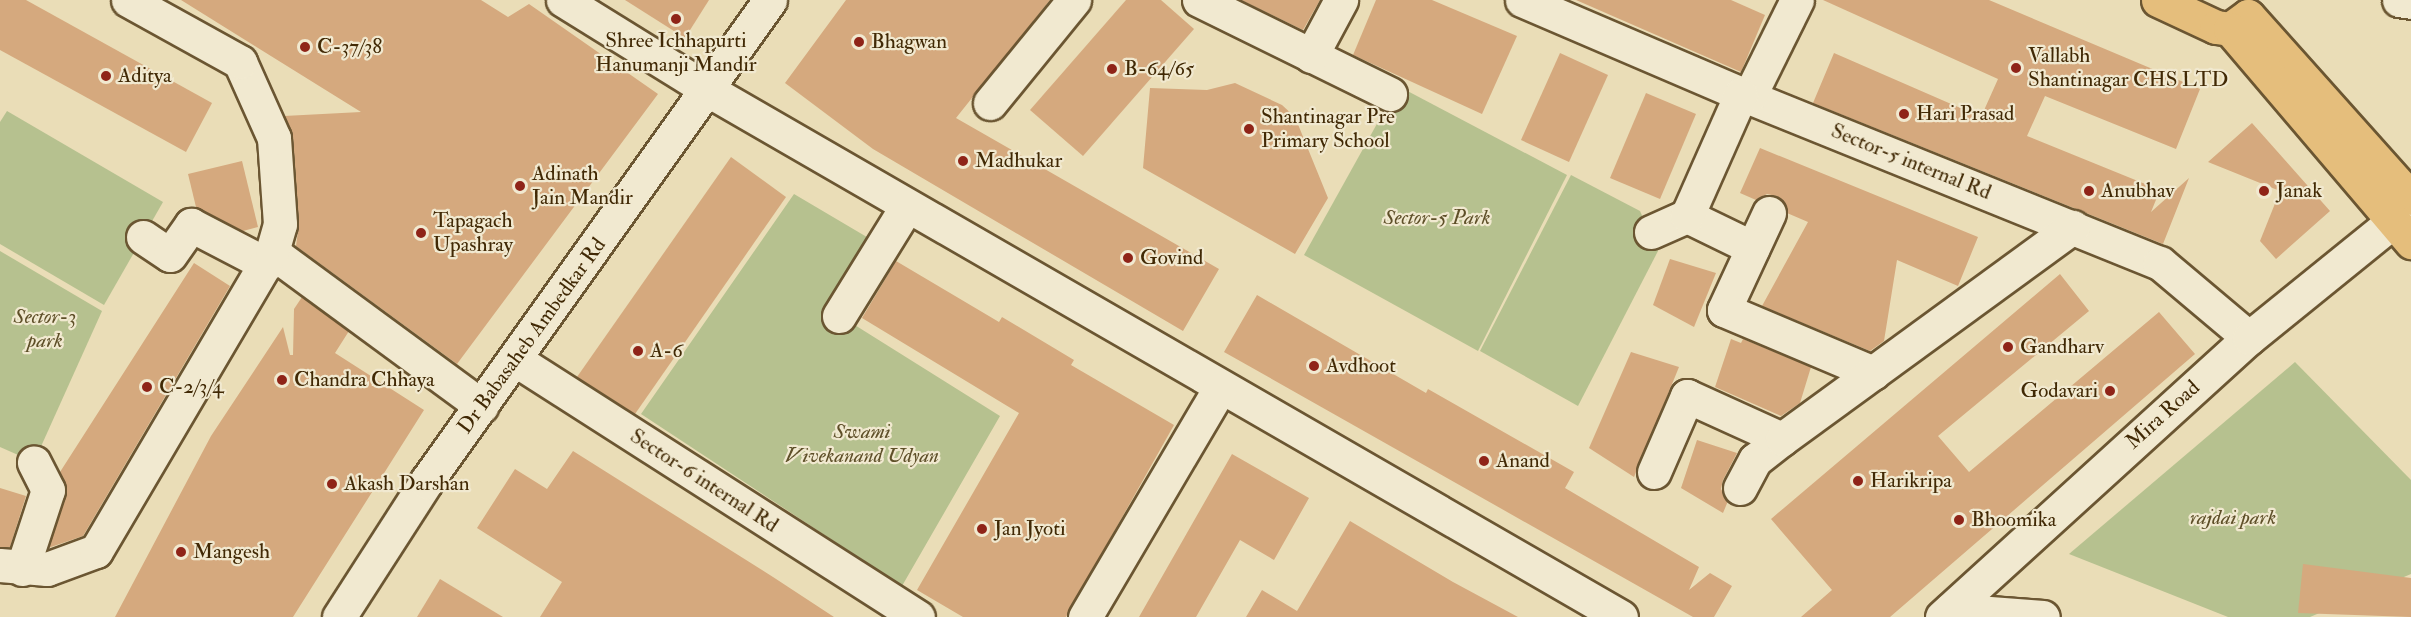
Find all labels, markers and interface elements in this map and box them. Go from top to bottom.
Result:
marker: Shree Ichhapurti Hanumanji Mandir [669,12,683,26]
place label: Shree Ichhapurti Hanumanji Mandir [595,28,757,78]
place label: Bhagwan [871,29,947,55]
place label: C-37/38 [317,34,382,60]
marker: Bhagwan [852,35,866,49]
marker: C-37/38 [298,40,312,54]
place label: Vallabh Shantinagar CHS LTD [2028,43,2228,93]
place label: B-64/65 [1124,56,1194,82]
marker: Vallabh Shantinagar CHS LTD [2009,61,2023,75]
marker: B-64/65 [1105,62,1119,76]
place label: Aditya [118,63,172,89]
marker: Aditya [99,69,113,83]
place label: Hari Prasad [1916,101,2014,127]
place label: Shantinagar Pre Primary School [1261,104,1395,154]
marker: Hari Prasad [1897,107,1911,121]
street label: Sector-5 internal Rd [1827,118,1995,206]
marker: Shantinagar Pre Primary School [1242,122,1256,136]
place label: Madhukar [975,148,1062,174]
marker: Madhukar [956,154,970,168]
place label: Adinath Jain Mandir [532,161,633,211]
place label: Anubhav [2101,178,2174,204]
place label: Janak [2276,178,2322,204]
marker: Adinath Jain Mandir [513,179,527,193]
marker: Anubhav [2082,184,2096,198]
marker: Janak [2257,184,2271,198]
park label: Sector-5 Park [1384,205,1490,231]
place label: Tapagach Upashray [433,208,513,258]
marker: Tapagach Upashray [414,226,428,240]
street label: Dr Babasaheb Ambedkar Rd [452,233,612,439]
place label: Govind [1140,245,1203,271]
marker: Govind [1121,251,1135,265]
park label: Sector-3 park [14,304,76,354]
place label: Gandharv [2020,334,2104,360]
place label: A-6 [650,338,683,364]
marker: Gandharv [2001,340,2015,354]
marker: A-6 [631,344,645,358]
place label: Avdhoot [1326,353,1396,379]
marker: Avdhoot [1307,359,1321,373]
place label: Chandra Chhaya [294,367,435,393]
marker: Chandra Chhaya [275,373,289,387]
place label: C-2/3/4 [159,374,224,400]
street label: Mira Road [2121,375,2205,455]
place label: Godavari [2021,378,2098,404]
marker: C-2/3/4 [140,380,154,394]
marker: Godavari [2103,384,2117,398]
park label: Swami Vivekanand Udyan [785,419,939,469]
street label: Sector-6 internal Rd [625,424,783,538]
place label: Anand [1496,448,1550,474]
marker: Anand [1477,454,1491,468]
place label: Harikripa [1870,468,1952,494]
place label: Akash Darshan [344,471,470,497]
marker: Harikripa [1851,474,1865,488]
marker: Akash Darshan [325,477,339,491]
park label: rajdai park [2190,505,2276,531]
place label: Bhoomika [1971,507,2056,533]
marker: Bhoomika [1952,513,1966,527]
place label: Jan Jyoti [994,516,1066,542]
marker: Jan Jyoti [975,522,989,536]
place label: Mangesh [193,539,270,565]
marker: Mangesh [174,545,188,559]

